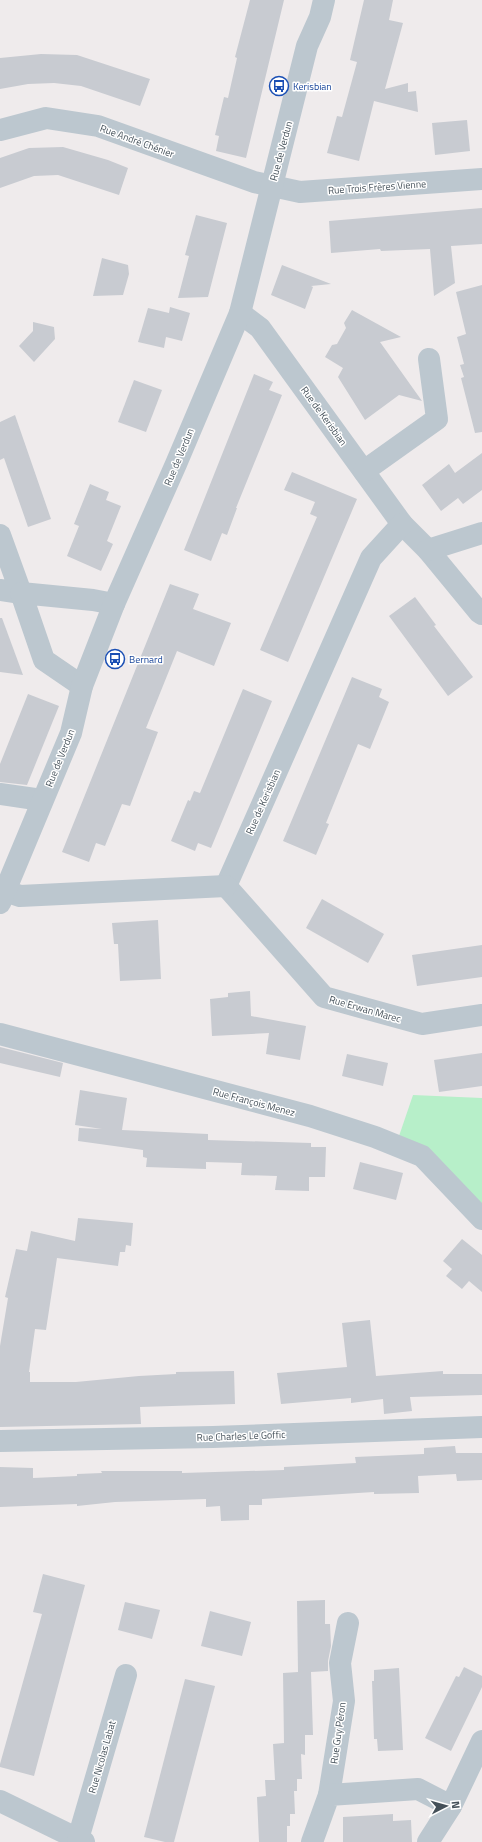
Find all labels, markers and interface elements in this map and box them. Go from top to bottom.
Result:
bus stop icon: Kerisbian [268,75,290,97]
place label: Kerisbian [293,79,332,94]
street label: Rue de Verdun [266,120,296,182]
street label: Rue André Chénier [98,121,177,162]
street label: Rue Trois Frères Vienne [327,176,427,198]
street label: Rue de Kerisbian [297,383,351,449]
street label: Rue de Verdun [160,426,198,488]
bus stop icon: Bernard [104,648,126,670]
place label: Bernard [129,652,163,667]
street label: Rue de Verdun [42,727,78,789]
street label: Rue de Kerisbian [242,767,284,837]
street label: Rue Erwan Marec [327,992,403,1026]
street label: Rue François Menez [211,1084,297,1120]
street label: Rue Charles Le Goffic [196,1427,286,1445]
street label: Rue Guy Péron [326,1701,350,1765]
street label: Rue Nicolas Labat [84,1718,120,1795]
north arrow [426,1786,466,1826]
text: N [448,1800,464,1810]

